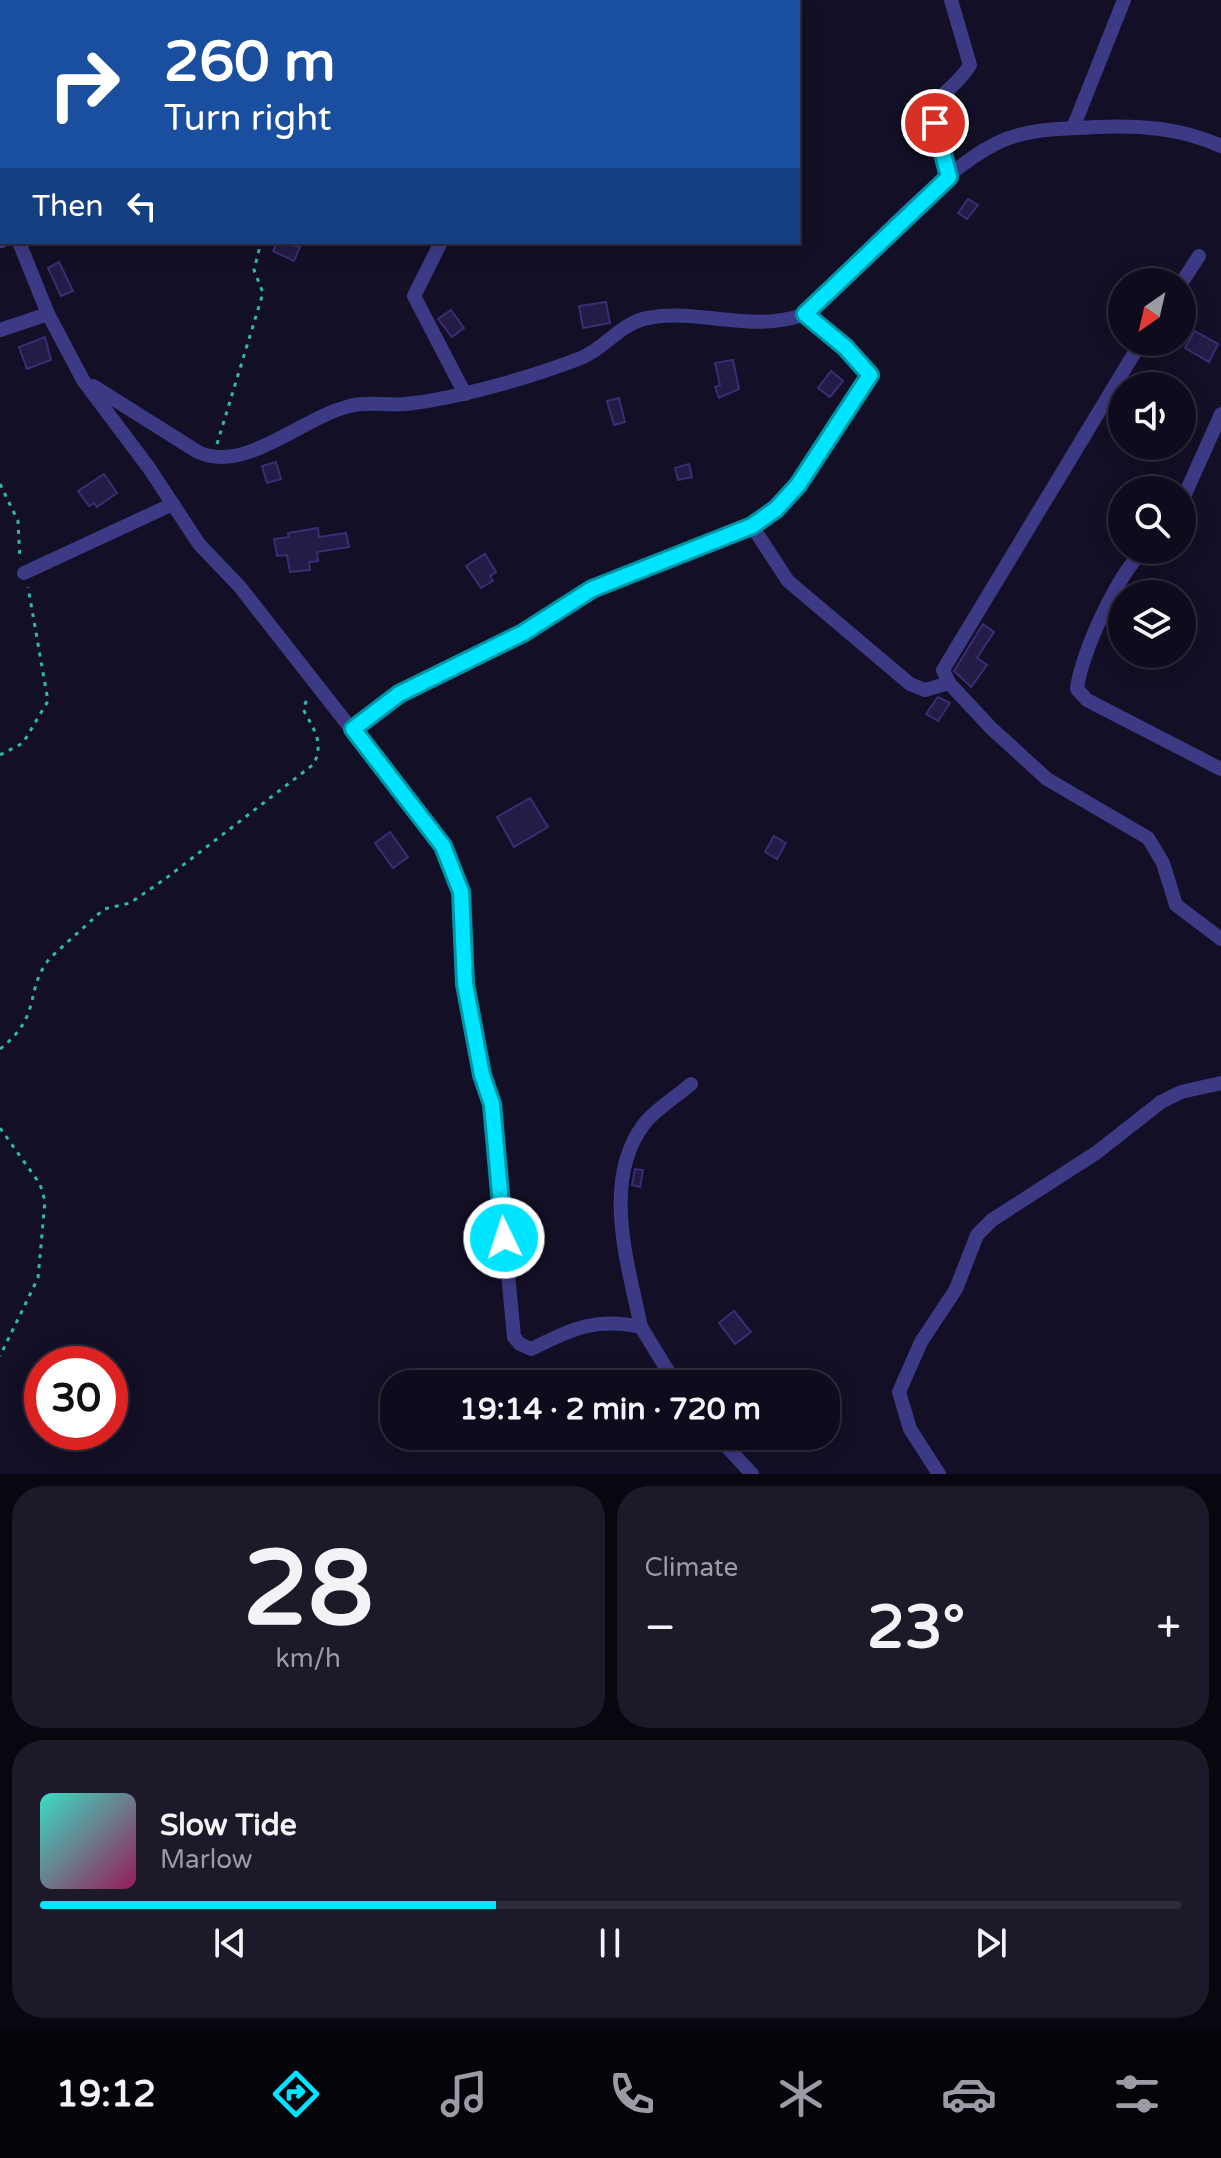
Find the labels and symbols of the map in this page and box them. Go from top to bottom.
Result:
pin [901,89,969,157]
north arrow [1108,268,1196,356]
position arrow [462,1196,546,1280]
speed limit sign: 30 [24,1346,128,1450]

